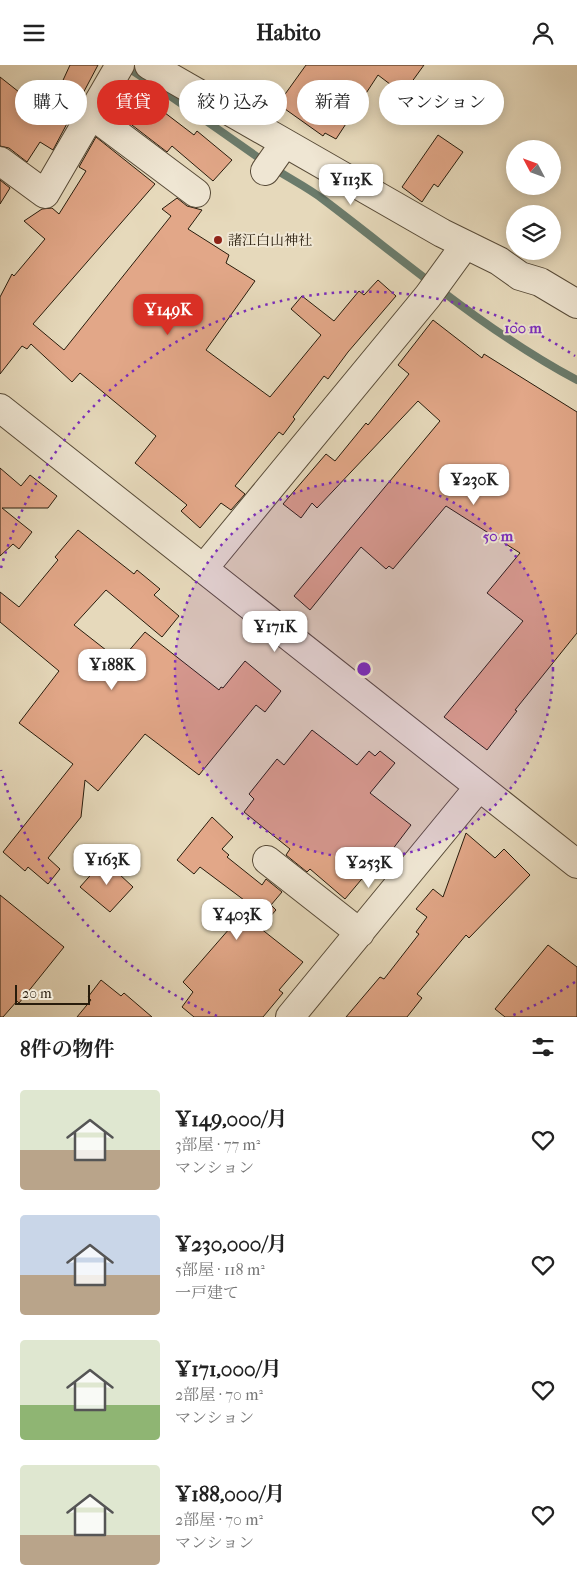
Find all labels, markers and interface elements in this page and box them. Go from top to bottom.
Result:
icon: menu [20,19,48,47]
icon: person [529,19,557,47]
text: Habito [256,20,321,46]
chip: 購入 [15,80,87,125]
chip: 賃貸 [97,80,169,125]
chip: 絞り込み [179,80,287,125]
chip: 新着 [297,80,369,125]
chip: マンション [379,80,504,125]
north arrow [506,140,561,195]
map controls [506,140,561,260]
pin: ¥113K [316,163,386,206]
text: ¥113K [330,170,372,189]
button: layers [506,205,561,260]
place label: 諸江白山神社 [228,232,312,249]
marker: 諸江白山神社 [212,234,224,246]
pin: ¥149K [133,293,203,336]
text: ¥149K [144,300,192,319]
text: 100 m [504,319,542,337]
pin: ¥230K [439,463,509,506]
text: ¥230K [450,470,498,489]
text: 50 m [483,527,514,545]
pin: ¥171K [240,611,310,653]
text: ¥171K [253,617,297,636]
pin: ¥188K [77,649,147,691]
text: ¥188K [89,655,135,674]
centre of rings [355,660,373,678]
pin: ¥163K [72,843,142,886]
pin: ¥253K [334,847,404,889]
text: ¥163K [85,850,129,869]
text: ¥253K [346,853,392,872]
pin: ¥403K [202,899,272,941]
text: ¥403K [213,905,261,924]
scale bar [15,982,90,1005]
text: 20 m [22,985,52,1002]
icon: filters [529,1033,557,1061]
text: 8件の物件 [20,1037,115,1061]
text: ¥149,000/月 [175,1107,287,1131]
icon: home [60,1110,120,1170]
icon: heart [529,1126,557,1154]
text: 3部屋 · 77 m² [175,1135,260,1154]
text: マンション [175,1158,254,1177]
text: ¥230,000/月 [175,1232,288,1256]
icon: home [60,1235,120,1295]
icon: heart [529,1251,557,1279]
text: 5部屋 · 118 m² [175,1260,265,1279]
text: 一戸建て [175,1283,239,1302]
text: ¥171,000/月 [175,1357,282,1381]
icon: home [60,1360,120,1420]
icon: heart [529,1376,557,1404]
text: 2部屋 · 70 m² [175,1385,263,1404]
text: マンション [175,1408,254,1427]
text: ¥188,000/月 [175,1482,285,1506]
icon: home [60,1485,120,1545]
icon: heart [529,1501,557,1529]
text: 2部屋 · 70 m² [175,1510,263,1529]
text: マンション [175,1533,254,1552]

